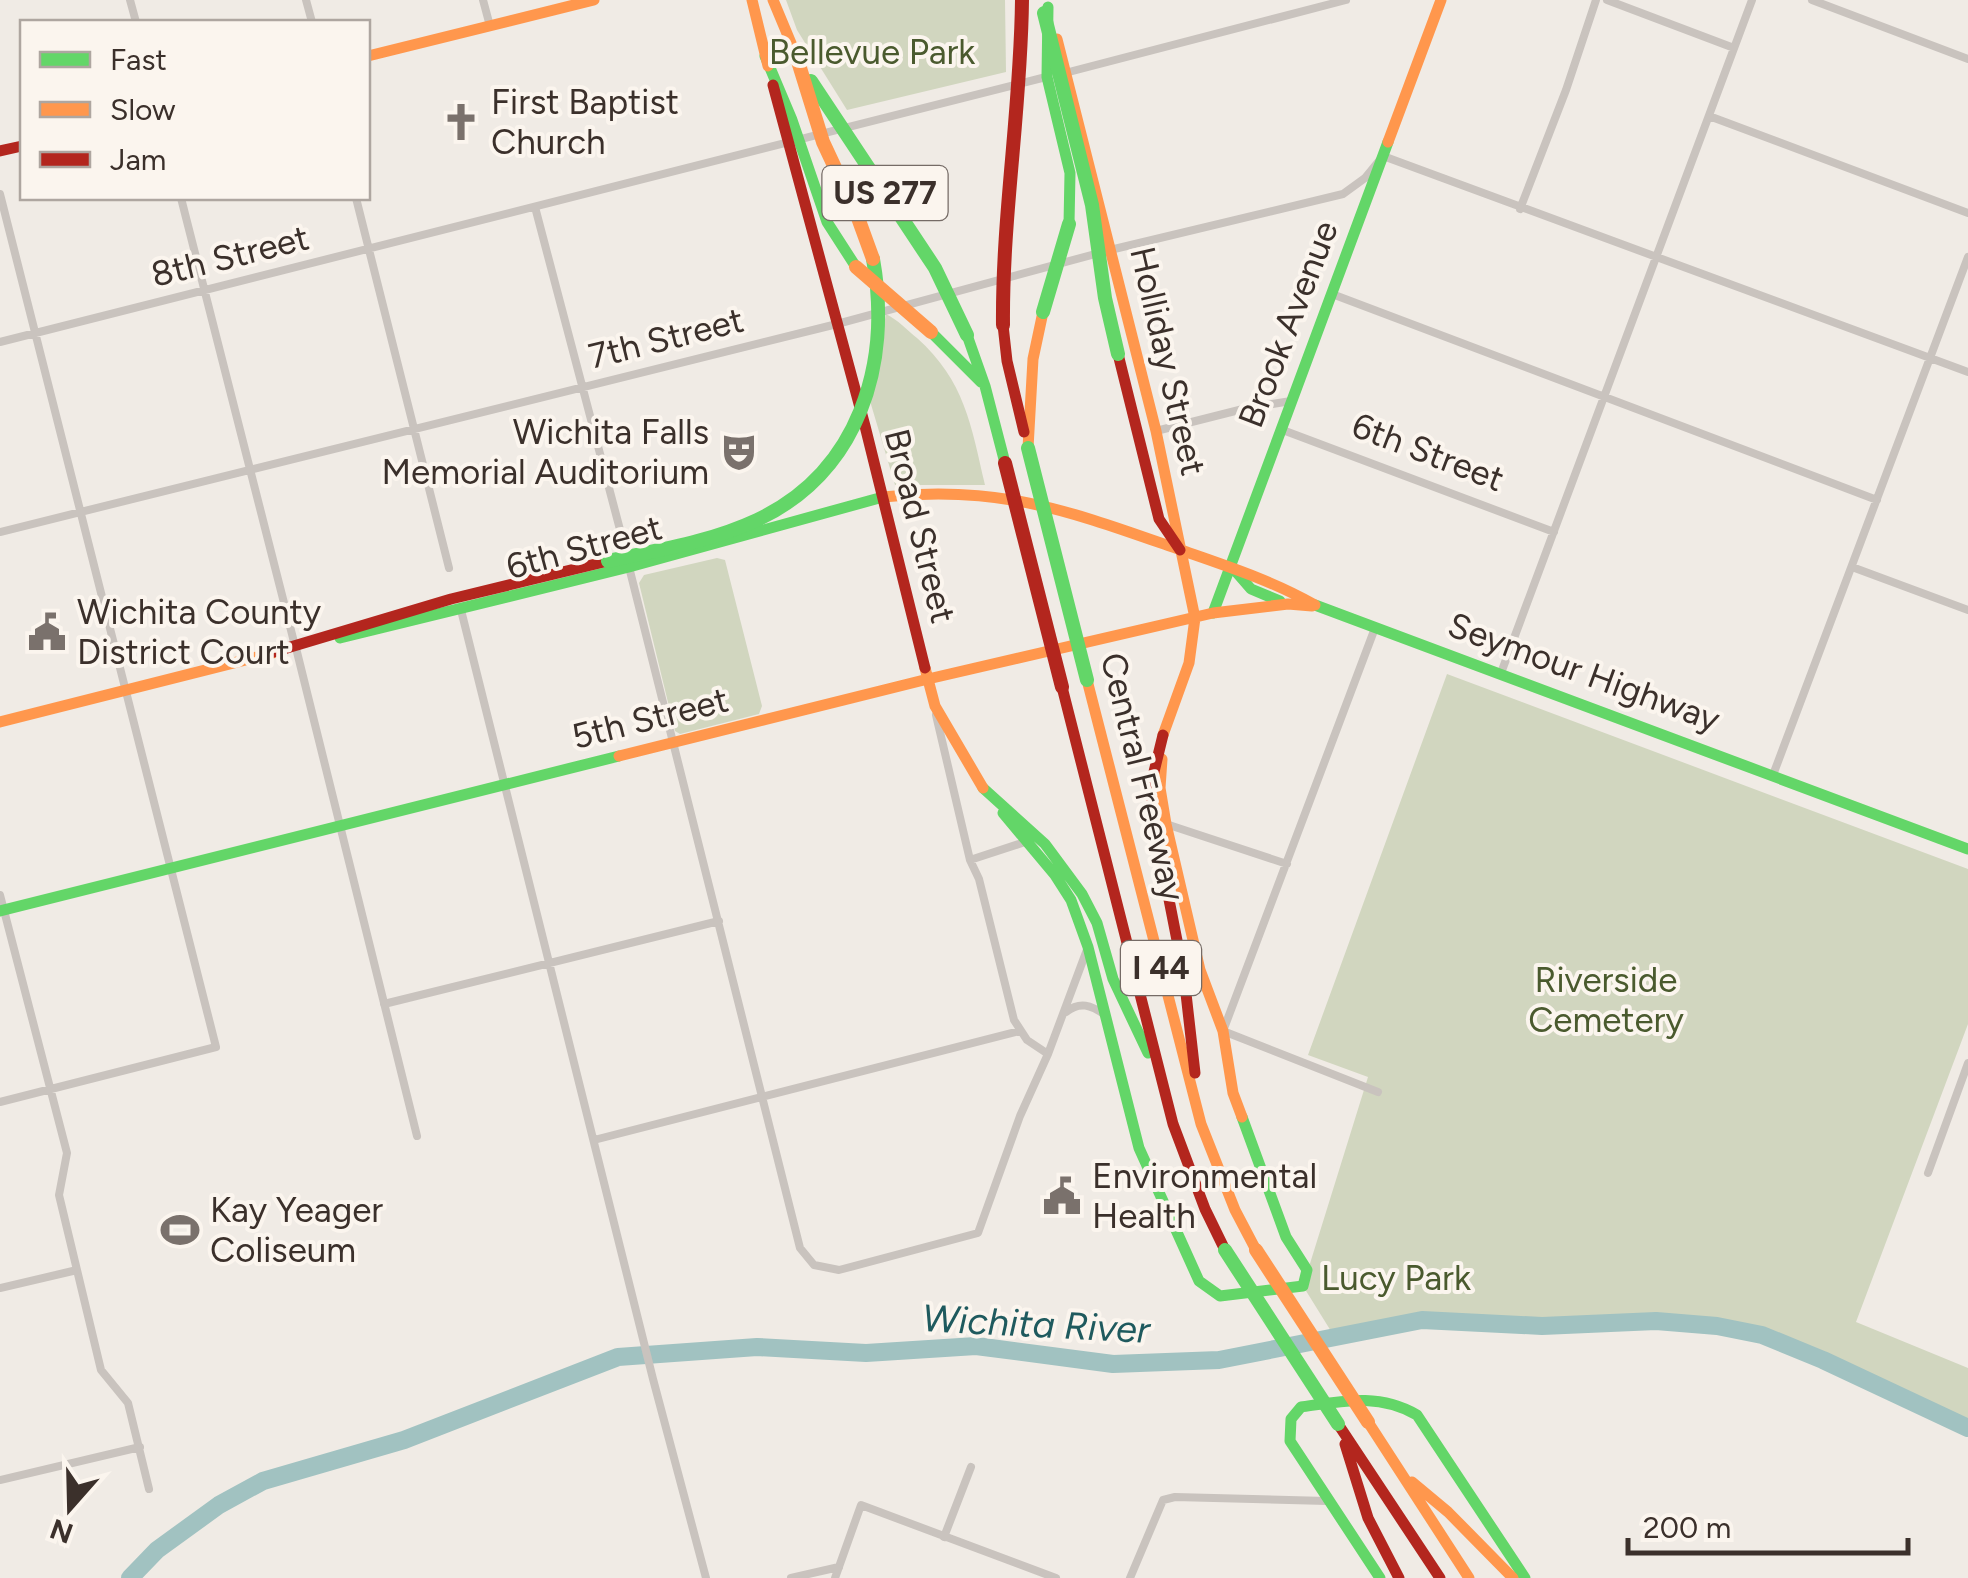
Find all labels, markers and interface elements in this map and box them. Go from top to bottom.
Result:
legend [20,20,370,200]
park label: Bellevue Park [769,31,975,73]
text: Fast [110,41,167,78]
place label: First Baptist Church [491,81,679,163]
text: Slow [110,91,176,128]
church icon: First Baptist Church [440,101,482,143]
text: Jam [110,141,166,178]
road number: US 277 [822,166,948,220]
street label: Brook Avenue [1229,215,1347,433]
street label: 8th Street [147,216,313,296]
street label: Holliday Street [1121,243,1215,479]
street label: 7th Street [584,298,748,378]
street label: 6th Street [1346,404,1510,500]
place label: Wichita Falls Memorial Auditorium [381,411,709,493]
street label: Broad Street [876,425,964,627]
theatre icon: Wichita Falls Memorial Auditorium [718,431,760,473]
street label: 6th Street [502,506,666,588]
place label: Wichita County District Court [77,591,322,673]
street label: Seymour Highway [1442,603,1726,741]
public building icon: Wichita County District Court [26,611,68,653]
street label: Central Freeway [1092,648,1194,906]
street label: 5th Street [568,678,732,758]
road number: I 44 [1121,941,1201,995]
park label: Riverside Cemetery [1528,959,1684,1041]
place label: Environmental Health [1092,1155,1317,1237]
public building icon: Environmental Health [1041,1175,1083,1217]
place label: Kay Yeager Coliseum [210,1189,383,1271]
sports icon: Kay Yeager Coliseum [159,1209,201,1251]
park label: Lucy Park [1321,1257,1471,1299]
water label: Wichita River [921,1295,1152,1353]
north arrow [20,1458,120,1558]
scale bar [1628,1493,1908,1555]
text: 200 m [1643,1509,1731,1546]
text: N [45,1512,77,1551]

